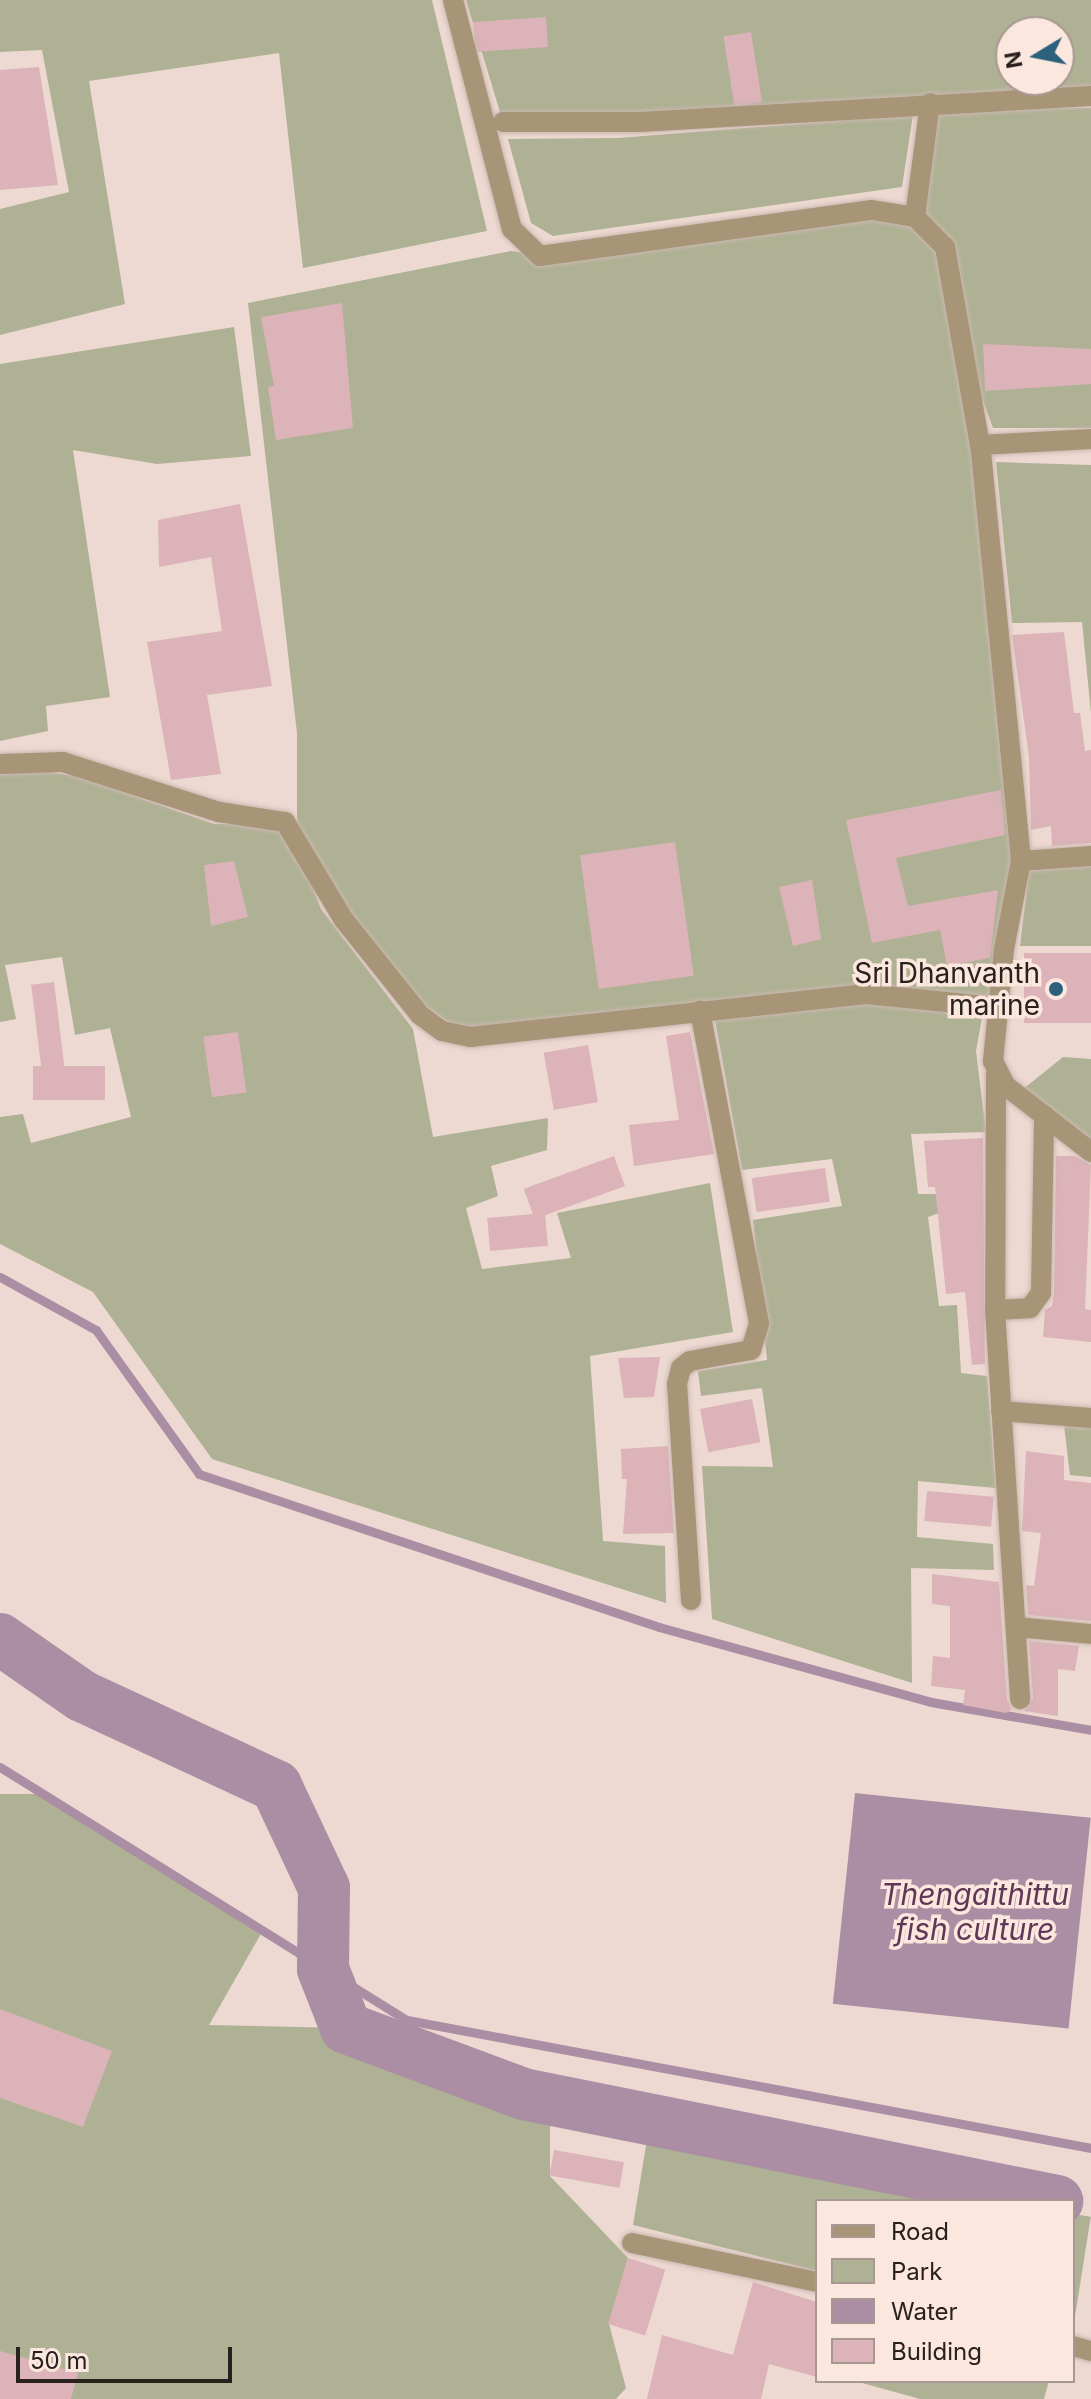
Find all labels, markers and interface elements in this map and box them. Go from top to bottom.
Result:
north arrow [995,16,1075,96]
text: N [999,49,1028,70]
place label: Sri Dhanvanth marine [854,956,1040,1022]
marker: Sri Dhanvanth marine [1047,980,1065,998]
water label: Thengaithittu fish culture [881,1876,1069,1946]
legend [815,2199,1075,2383]
text: Road [891,2217,949,2246]
text: Park [891,2257,942,2286]
text: Water [891,2297,958,2326]
scale bar [20,2331,236,2381]
text: Building [891,2337,982,2366]
text: 50 m [30,2346,88,2375]

